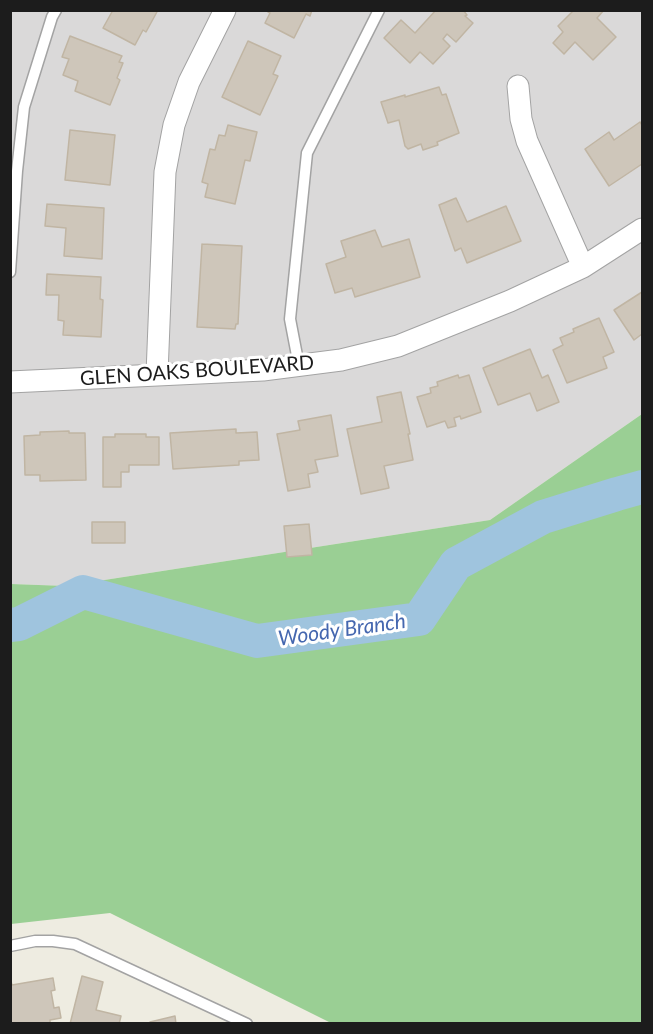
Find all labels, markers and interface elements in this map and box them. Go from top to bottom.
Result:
street label: GLEN OAKS BOULEVARD [79,351,315,391]
water label: Woody Branch [277,609,407,651]

